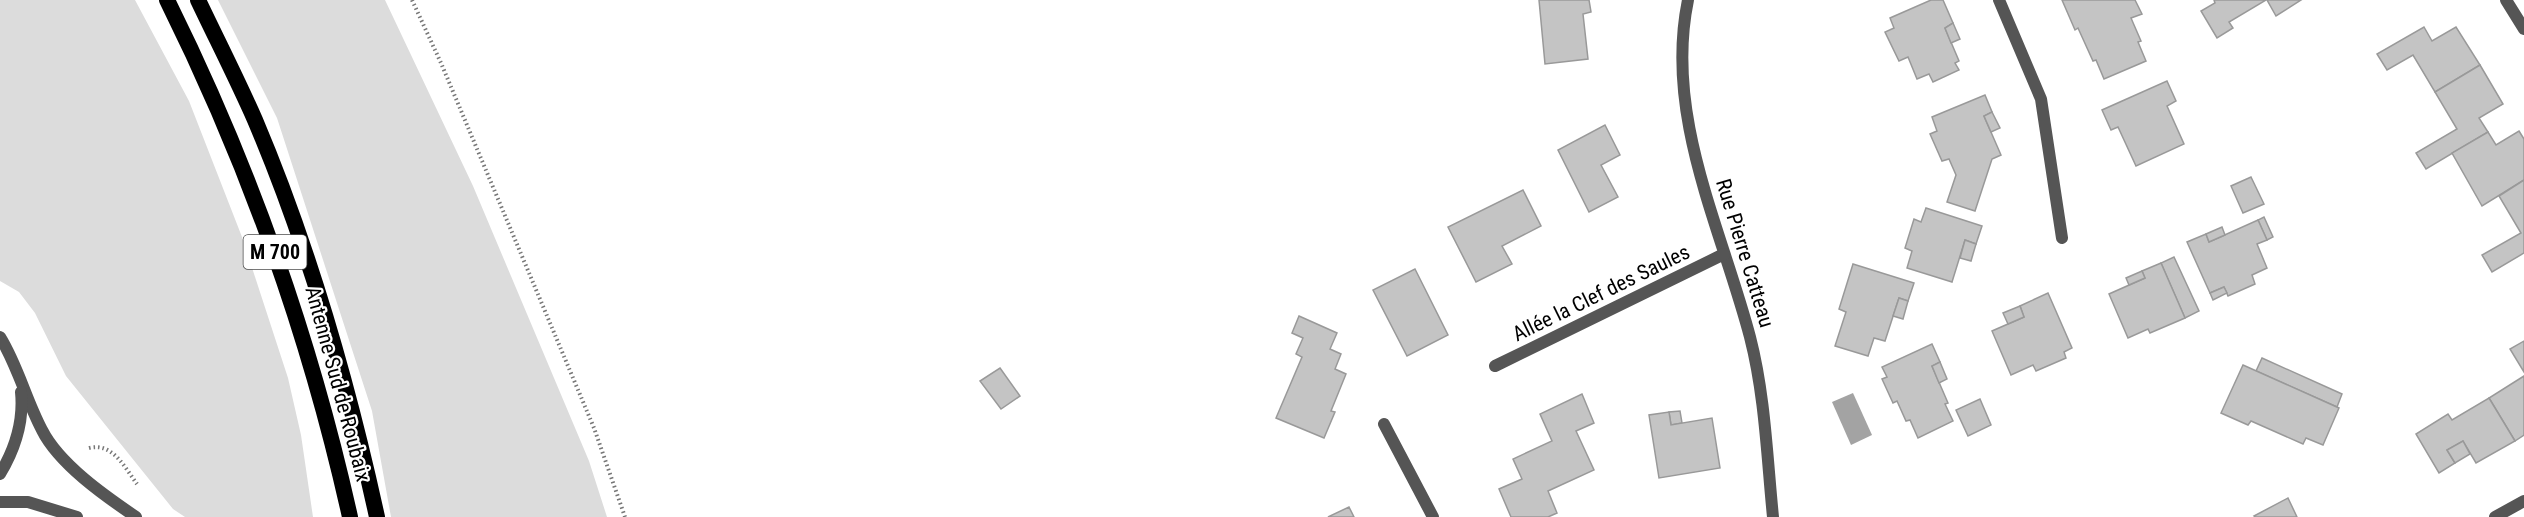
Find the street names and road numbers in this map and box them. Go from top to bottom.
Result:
street label: Rue Pierre Catteau [1711,176,1779,330]
road number: M 700 [244,235,306,269]
street label: Allée la Clef des Saules [1509,240,1693,346]
street label: Antenne Sud de Roubaix [300,284,376,484]

